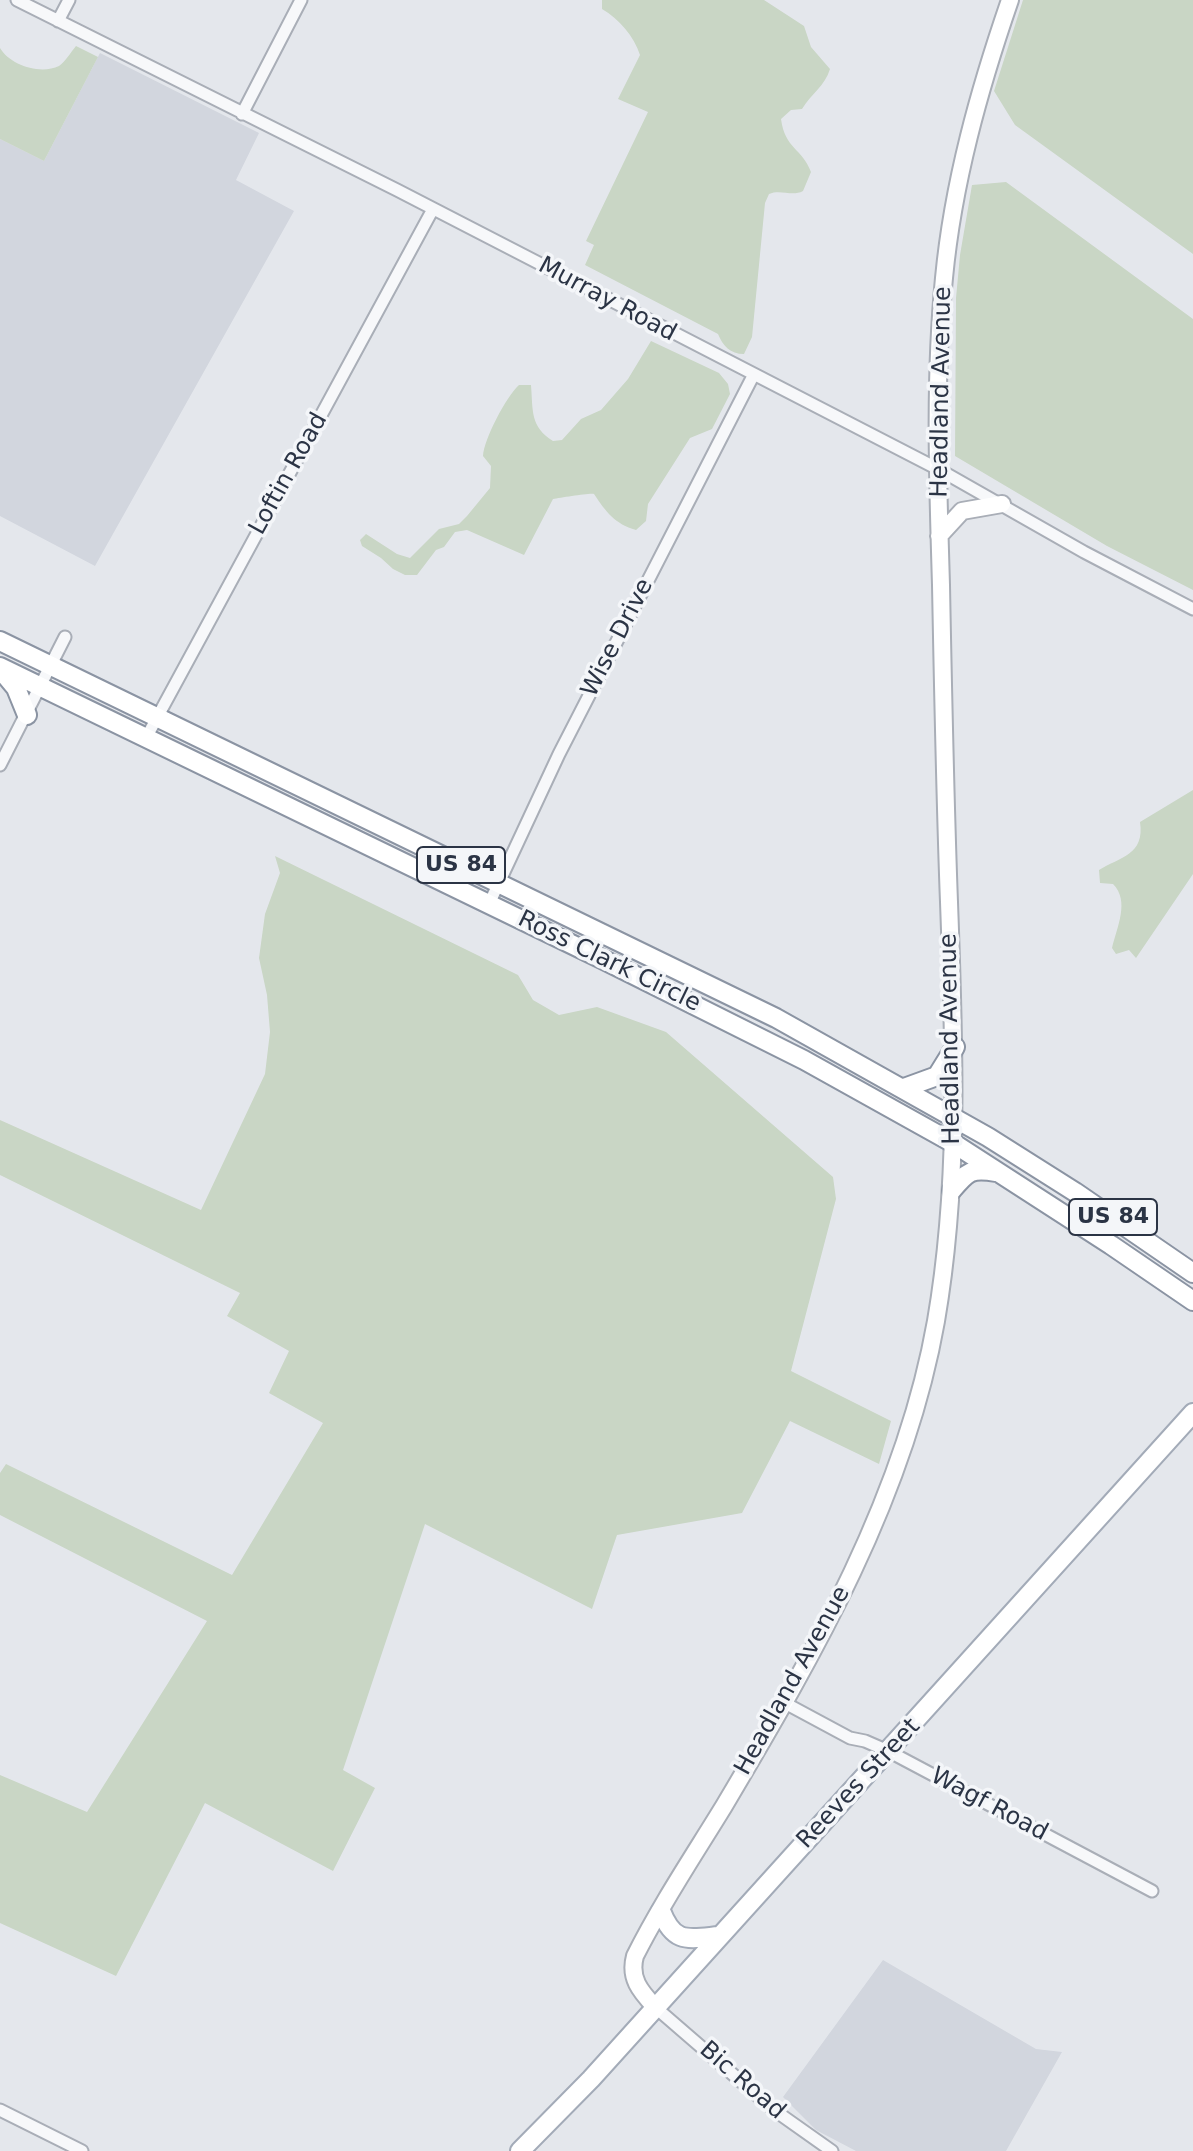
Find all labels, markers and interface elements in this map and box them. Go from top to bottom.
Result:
street label: Murray Road [533,252,681,348]
street label: Headland Avenue [926,286,958,498]
street label: Loftin Road [244,408,334,540]
street label: Wise Drive [576,574,660,702]
road number: US 84 [417,847,505,883]
street label: Ross Clark Circle [513,905,705,1019]
street label: Headland Avenue [935,933,967,1145]
road number: US 84 [1069,1199,1157,1235]
street label: Headland Avenue [729,1582,857,1780]
street label: Reeves Street [791,1713,927,1855]
street label: Wagf Road [926,1762,1052,1848]
street label: Bic Road [693,2036,791,2126]

